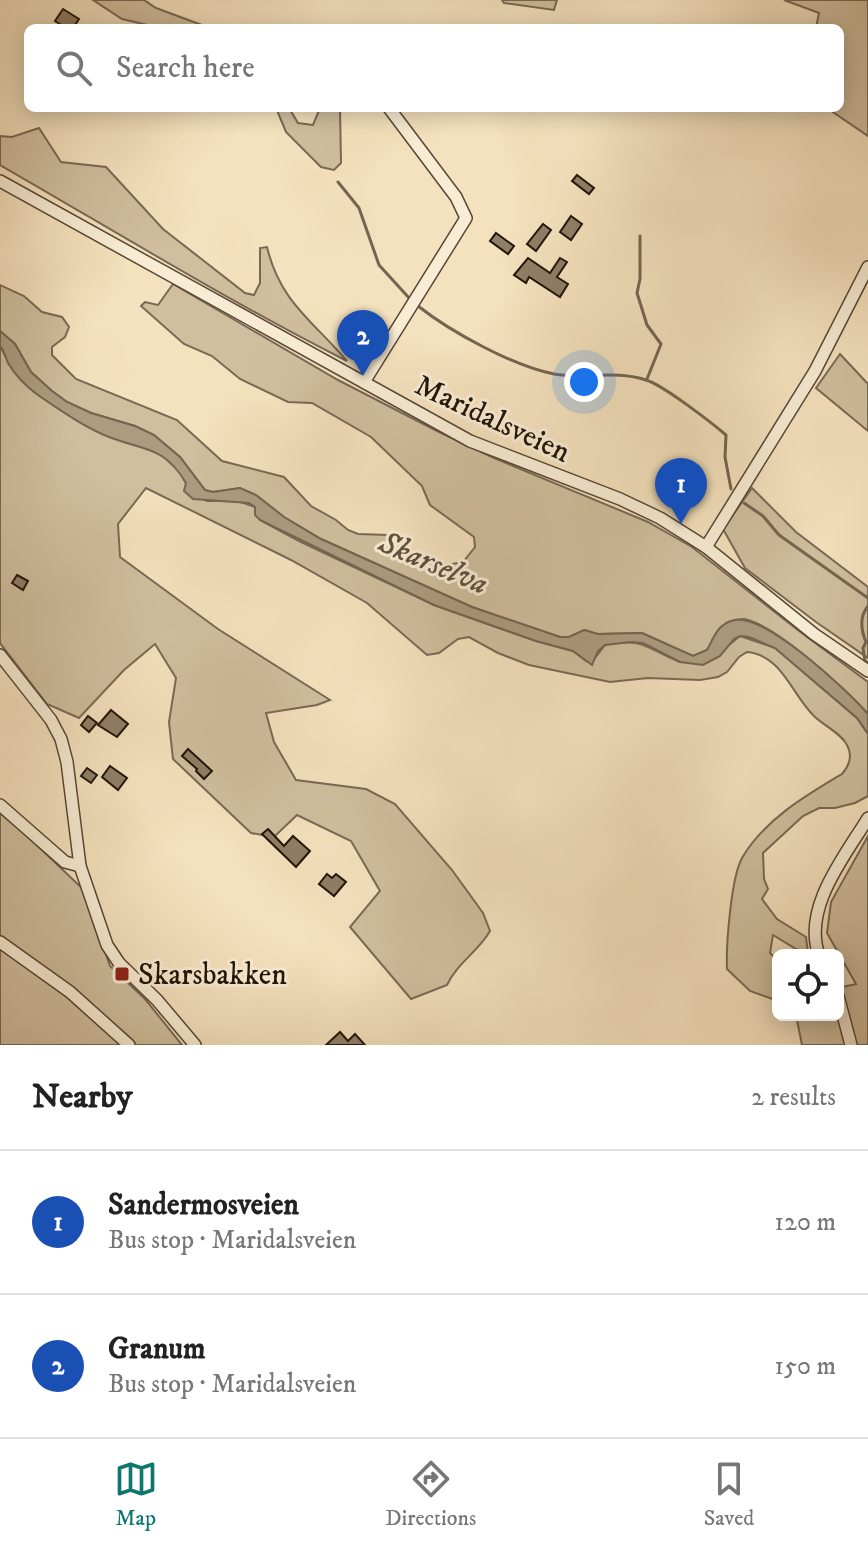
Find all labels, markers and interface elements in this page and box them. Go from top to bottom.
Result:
search box [24,24,844,112]
icon: search [52,46,96,90]
text: Search here [116,50,255,87]
pin: 2 [337,310,389,376]
your location [564,362,604,402]
street label: Maridalsveien [409,367,576,472]
pin: 1 [655,458,707,524]
water label: Skarselva [372,523,494,605]
map controls [772,949,844,1021]
button: locate [772,949,844,1021]
place label: Skarsbakken [138,957,287,994]
marker: Skarsbakken [113,965,131,983]
text: Nearby [32,1076,133,1118]
text: 2 results [751,1081,836,1114]
text: Sandermosveien [108,1187,299,1224]
text: 1 [53,1206,63,1239]
text: 120 m [775,1206,836,1239]
text: Bus stop · Maridalsveien [108,1224,356,1257]
text: Granum [108,1331,205,1368]
text: 2 [52,1350,64,1383]
text: 150 m [775,1350,836,1383]
text: Bus stop · Maridalsveien [108,1368,356,1401]
tab: Map [114,1457,158,1532]
tab: Directions [385,1457,476,1532]
tab: Saved [704,1457,754,1532]

